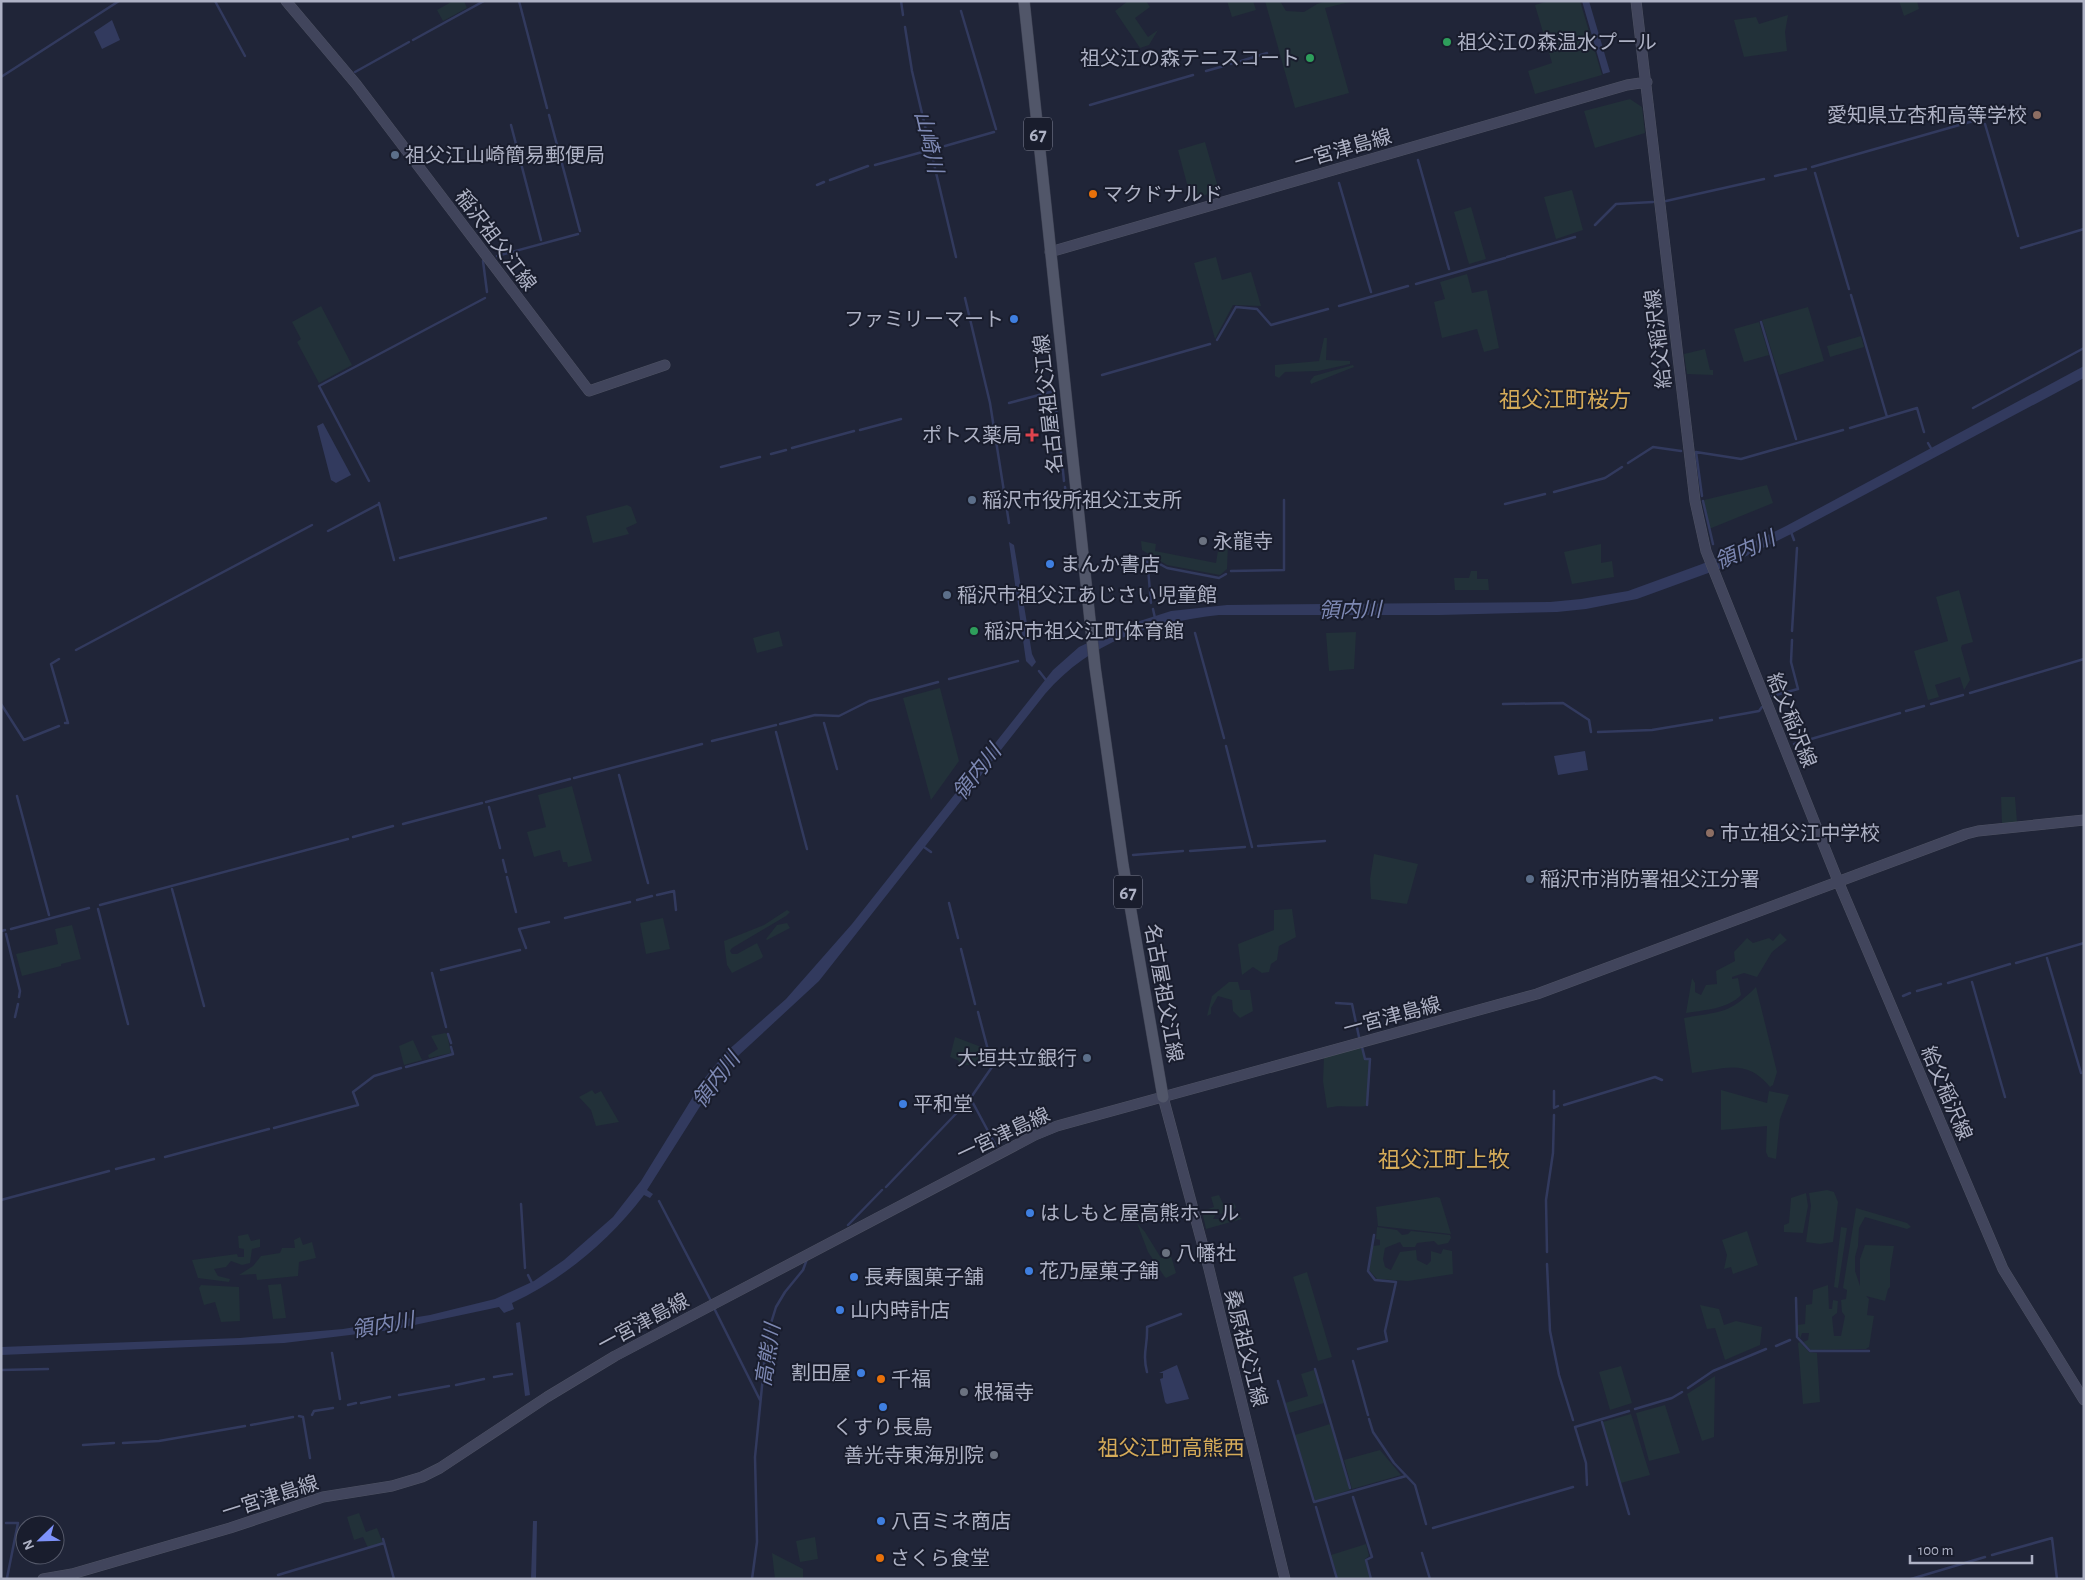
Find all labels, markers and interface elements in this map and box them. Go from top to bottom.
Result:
place label: 祖父江の森温水プール [1457,32,1657,53]
marker: 祖父江の森温水プール [1441,36,1453,48]
place label: 祖父江の森テニスコート [1080,48,1300,69]
marker: 祖父江の森テニスコート [1304,52,1316,64]
place label: 愛知県立杏和高等学校 [1827,104,2027,126]
water label: 山崎川 [911,109,947,177]
marker: 愛知県立杏和高等学校 [2031,109,2043,121]
road number: 67 [1024,118,1052,150]
street label: 一宮津島線 [1292,125,1394,173]
place label: 祖父江山崎簡易郵便局 [405,145,605,166]
marker: 祖父江山崎簡易郵便局 [389,149,401,161]
place label: マクドナルド [1103,184,1223,205]
street label: 稲沢祖父江線 [451,185,541,295]
marker: マクドナルド [1087,188,1099,200]
street label: 給父稲沢線 [1641,288,1675,390]
place label: ファミリーマート [844,310,1004,330]
marker: ファミリーマート [1008,313,1020,325]
street label: 名古屋祖父江線 [1030,333,1066,475]
district label: 祖父江町桜方 [1499,388,1631,411]
place label: ポトス薬局 [922,425,1022,446]
marker: ポトス薬局 [1026,429,1038,441]
place label: 稲沢市役所祖父江支所 [982,490,1182,511]
marker: 稲沢市役所祖父江支所 [966,494,978,506]
water label: 領内川 [1712,526,1780,573]
place label: 永龍寺 [1213,531,1273,552]
marker: 永龍寺 [1197,535,1209,547]
place label: まんか書店 [1060,554,1160,575]
marker: まんか書店 [1044,558,1056,570]
place label: 稲沢市祖父江あじさい児童館 [957,585,1217,606]
marker: 稲沢市祖父江あじさい児童館 [941,589,953,601]
water label: 領内川 [1318,598,1384,622]
place label: 稲沢市祖父江町体育館 [984,621,1184,642]
marker: 稲沢市祖父江町体育館 [968,625,980,637]
street label: 給父稲沢線 [1763,670,1821,770]
water label: 領内川 [949,739,1006,804]
place label: 市立祖父江中学校 [1720,823,1880,844]
marker: 市立祖父江中学校 [1704,827,1716,839]
place label: 稲沢市消防署祖父江分署 [1540,869,1760,890]
marker: 稲沢市消防署祖父江分署 [1524,873,1536,885]
road number: 67 [1114,876,1142,909]
street label: 名古屋祖父江線 [1141,922,1187,1064]
street label: 一宮津島線 [1341,992,1443,1040]
street label: 給父稲沢線 [1917,1043,1977,1143]
water label: 領内川 [688,1047,745,1112]
place label: 大垣共立銀行 [957,1048,1077,1069]
marker: 大垣共立銀行 [1081,1052,1093,1064]
place label: 平和堂 [913,1094,973,1115]
marker: 平和堂 [897,1098,909,1110]
street label: 一宮津島線 [953,1103,1053,1165]
district label: 祖父江町上牧 [1378,1148,1510,1171]
place label: はしもと屋高熊ホール [1040,1203,1240,1224]
marker: はしもと屋高熊ホール [1024,1207,1036,1219]
place label: 八幡社 [1176,1243,1236,1264]
marker: 八幡社 [1160,1247,1172,1259]
place label: 花乃屋菓子舗 [1039,1261,1159,1282]
marker: 花乃屋菓子舗 [1023,1265,1035,1277]
place label: 長寿園菓子舗 [864,1267,984,1288]
marker: 長寿園菓子舗 [848,1271,860,1283]
street label: 桑原祖父江線 [1221,1287,1271,1409]
street label: 一宮津島線 [594,1289,692,1355]
place label: 山内時計店 [850,1300,950,1321]
marker: 山内時計店 [834,1304,846,1316]
water label: 領内川 [350,1308,418,1341]
water label: 高熊川 [752,1320,784,1388]
place label: 割田屋 [791,1363,851,1384]
marker: 割田屋 [855,1367,867,1379]
place label: 千福 [891,1369,931,1390]
marker: 千福 [875,1373,887,1385]
place label: 根福寺 [974,1382,1034,1403]
marker: 根福寺 [958,1386,970,1398]
marker: くすり長島 [877,1401,889,1413]
place label: くすり長島 [833,1417,933,1438]
district label: 祖父江町高熊西 [1098,1437,1245,1459]
place label: 善光寺東海別院 [844,1445,984,1466]
marker: 善光寺東海別院 [988,1449,1000,1461]
street label: 一宮津島線 [219,1471,321,1523]
place label: 八百ミネ商店 [891,1511,1011,1532]
north arrow [15,1515,65,1565]
marker: 八百ミネ商店 [875,1515,887,1527]
scale bar [1910,1532,2032,1564]
text: N [21,1537,37,1552]
text: 100 m [1918,1543,1953,1558]
place label: さくら食堂 [890,1548,990,1569]
marker: さくら食堂 [874,1552,886,1564]

